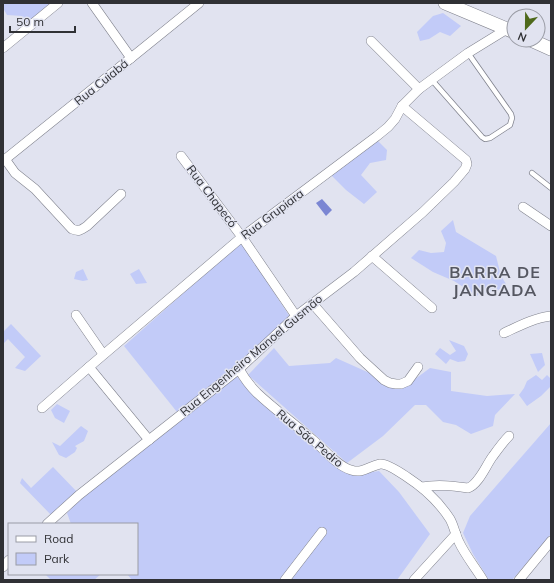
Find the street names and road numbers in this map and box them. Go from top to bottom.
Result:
street label: Rua Cuiabá [71,56,131,108]
street label: Rua Chapecó [184,162,240,230]
street label: Rua Grupiara [238,186,306,242]
street label: Rua Engenheiro Manoel Gusmão [177,291,325,419]
street label: Rua São Pedro [274,406,347,470]

